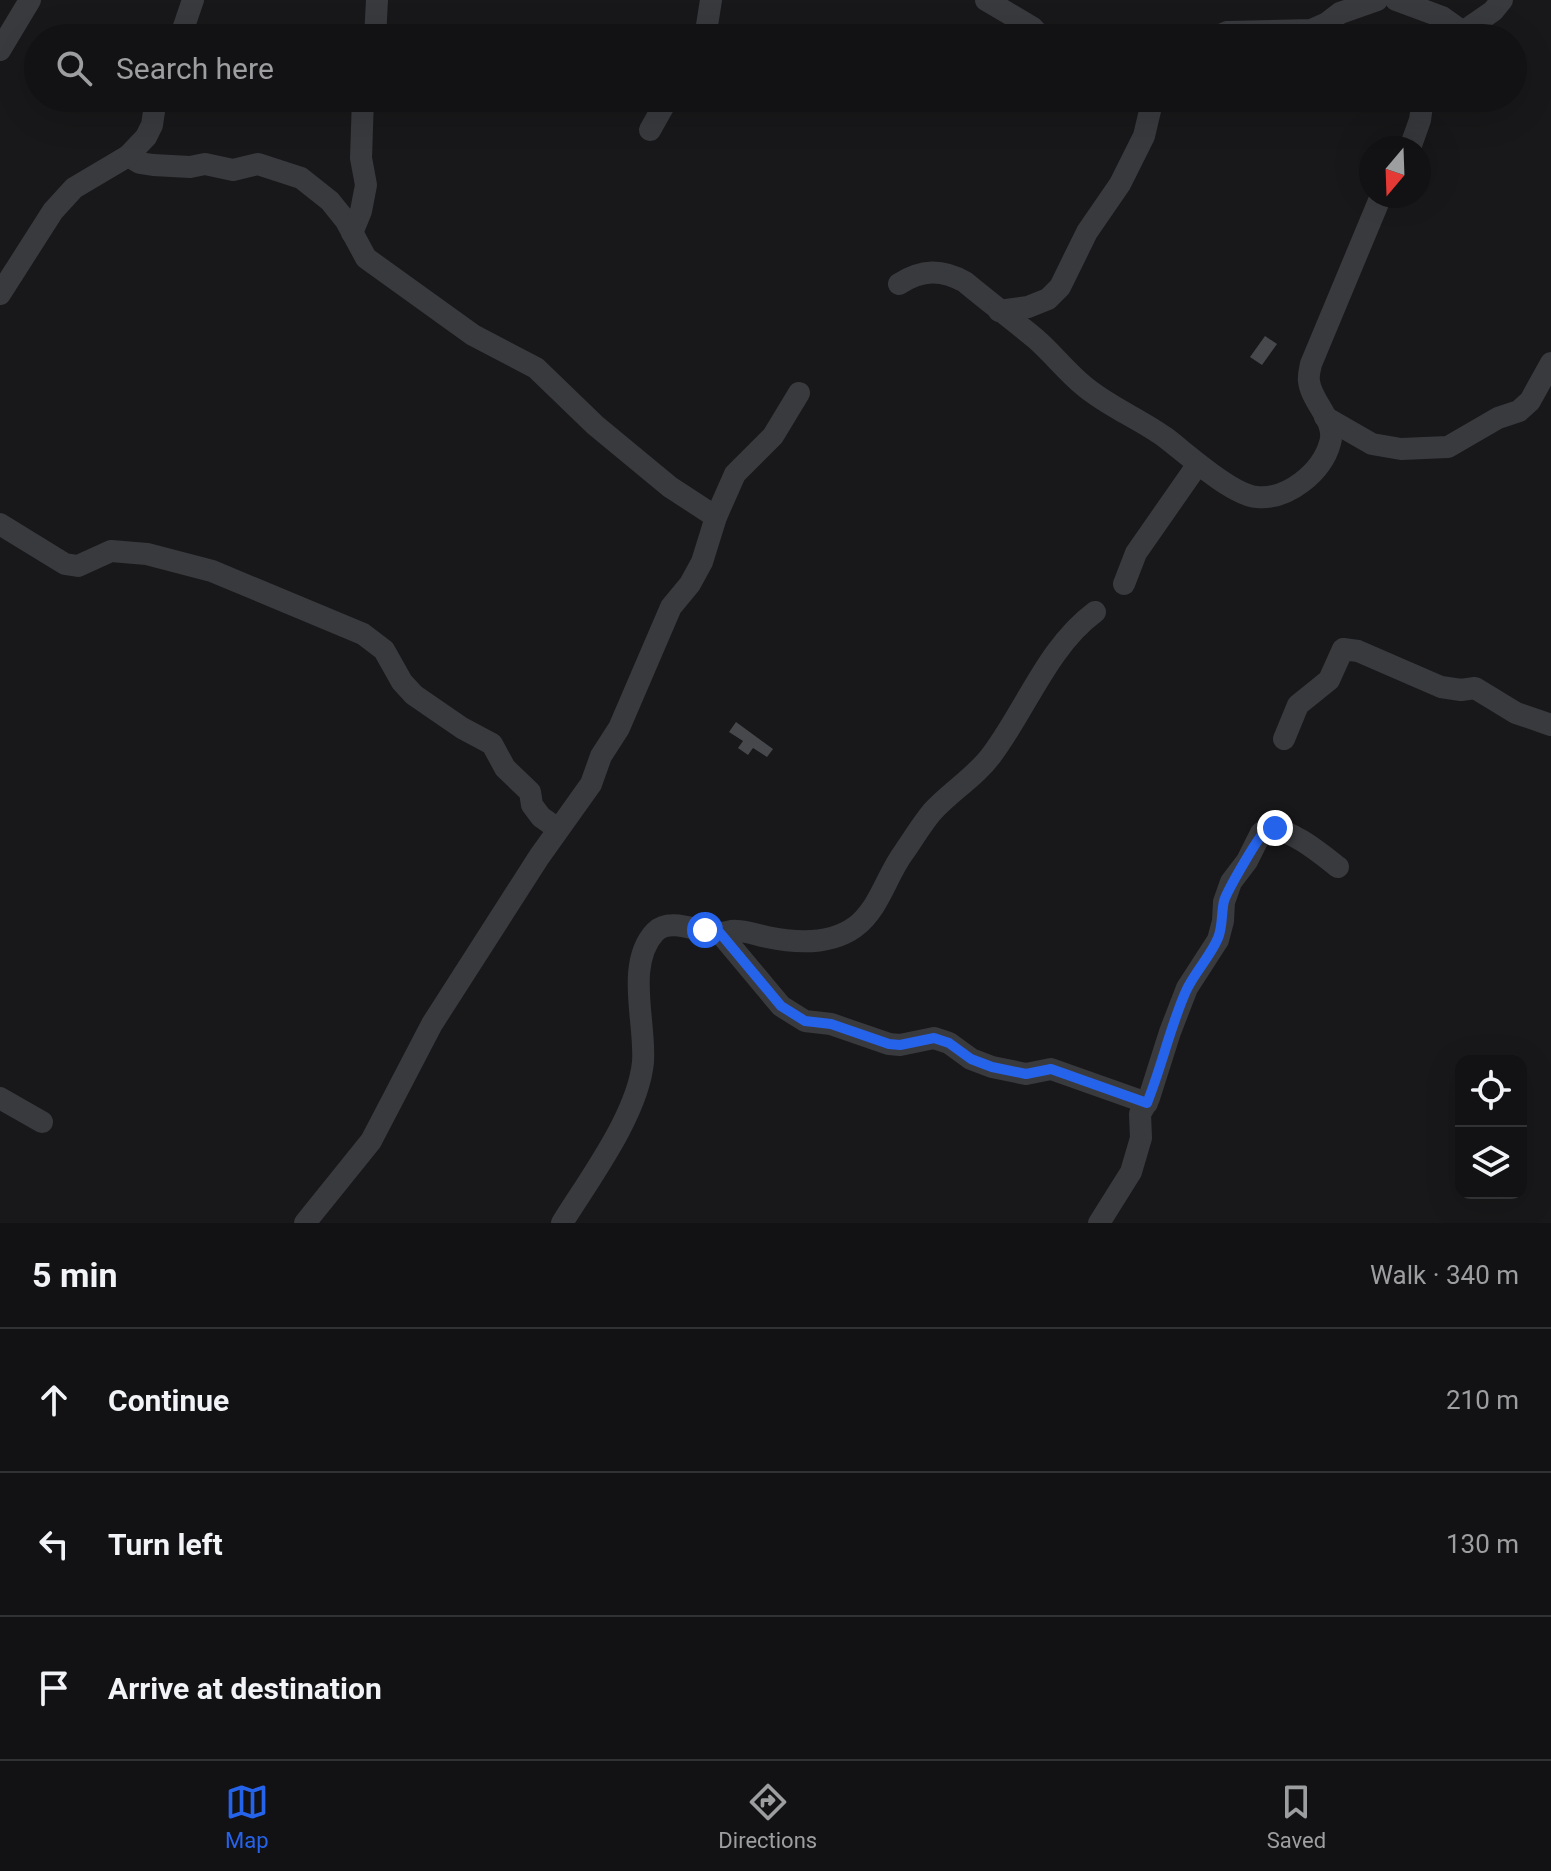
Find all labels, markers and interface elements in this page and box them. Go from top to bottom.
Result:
search box [24,24,1527,112]
icon: search [52,46,96,90]
text: Search here [116,51,274,86]
north arrow [1359,136,1431,208]
route end [1257,810,1293,846]
route start [687,912,723,948]
map controls [1455,1055,1527,1199]
button: locate [1455,1055,1527,1127]
button: layers [1455,1127,1527,1199]
text: 5 min [32,1255,117,1295]
text: Walk · 340 m [1370,1260,1519,1290]
icon: ahead [32,1378,76,1422]
text: Continue [108,1383,229,1418]
text: 210 m [1446,1385,1519,1415]
icon: left [32,1522,76,1566]
text: Turn left [108,1527,223,1562]
text: 130 m [1446,1529,1519,1559]
icon: arrive [32,1666,76,1710]
text: Arrive at destination [108,1671,382,1706]
tab: Map [225,1780,269,1853]
tab: Directions [718,1780,817,1853]
tab: Saved [1267,1780,1326,1853]

